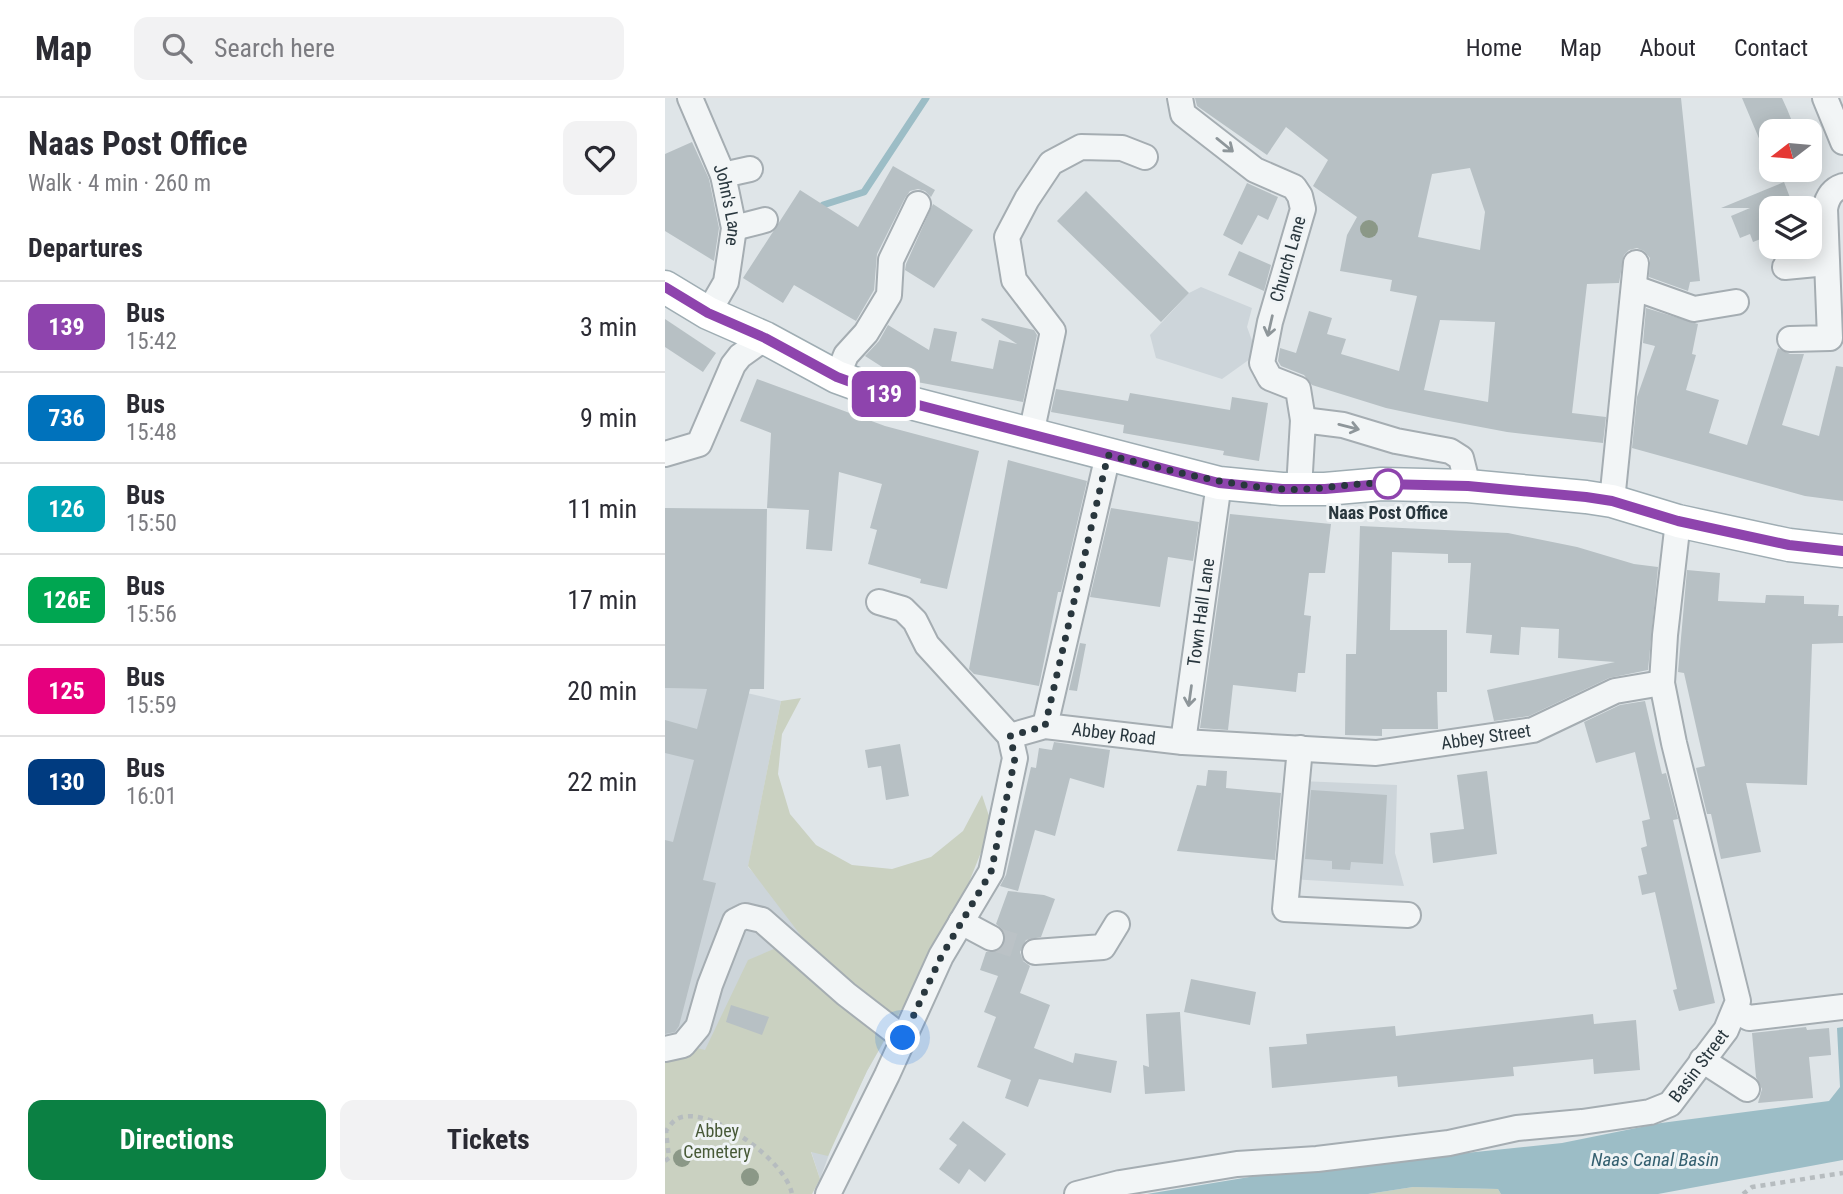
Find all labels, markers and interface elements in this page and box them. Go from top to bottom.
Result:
search box [134,17,624,80]
text: Map [35,29,92,68]
icon: search [158,29,196,67]
text: Search here [214,33,335,63]
text: Home [1466,34,1522,62]
text: Map [1560,34,1602,62]
text: About [1640,34,1696,62]
text: Contact [1734,34,1808,62]
north arrow [1759,119,1822,182]
map controls [1759,119,1822,259]
button: heart [563,121,637,195]
text: Naas Post Office [28,124,248,163]
one-way arrow [1215,138,1233,153]
street label: John's Lane [709,160,745,247]
text: Walk · 4 min · 260 m [28,170,211,197]
button: layers [1759,196,1822,259]
street label: Church Lane [1265,213,1310,304]
text: Departures [28,233,143,263]
text: Bus [126,298,165,328]
text: 3 min [580,312,637,342]
text: 139 [48,313,85,341]
one-way arrow [1263,314,1276,337]
text: 15:42 [126,328,177,355]
line badge: 139 [844,371,924,417]
text: 139 [866,380,902,408]
text: Bus [126,389,165,419]
text: 9 min [580,403,637,433]
text: 736 [48,404,85,432]
text: 15:48 [126,419,177,446]
one-way arrow [1337,421,1360,434]
marker: Naas Post Office [1373,469,1403,499]
text: Bus [126,480,165,510]
text: 11 min [567,494,637,524]
text: 126 [48,495,85,523]
place label: Naas Post Office [1328,502,1448,523]
text: 15:50 [126,510,177,537]
street label: Town Hall Lane [1183,557,1218,667]
text: Bus [126,571,165,601]
text: 17 min [567,585,637,615]
text: 126E [42,586,91,614]
text: 15:56 [126,601,177,628]
text: Bus [126,662,165,692]
text: 20 min [567,676,637,706]
text: 125 [48,677,85,705]
one-way arrow [1183,684,1196,707]
text: 15:59 [126,692,177,719]
street label: Abbey Road [1071,718,1157,749]
street label: Abbey Street [1440,719,1532,753]
text: Bus [126,753,165,783]
text: 22 min [567,767,637,797]
text: 130 [48,768,85,796]
text: 16:01 [126,783,177,810]
your location [885,1020,920,1055]
street label: Basin Street [1664,1025,1733,1106]
button: Directions [28,1100,326,1180]
button: Tickets [340,1100,637,1180]
park label: Abbey Cemetery [683,1120,751,1162]
water label: Naas Canal Basin [1591,1148,1719,1171]

